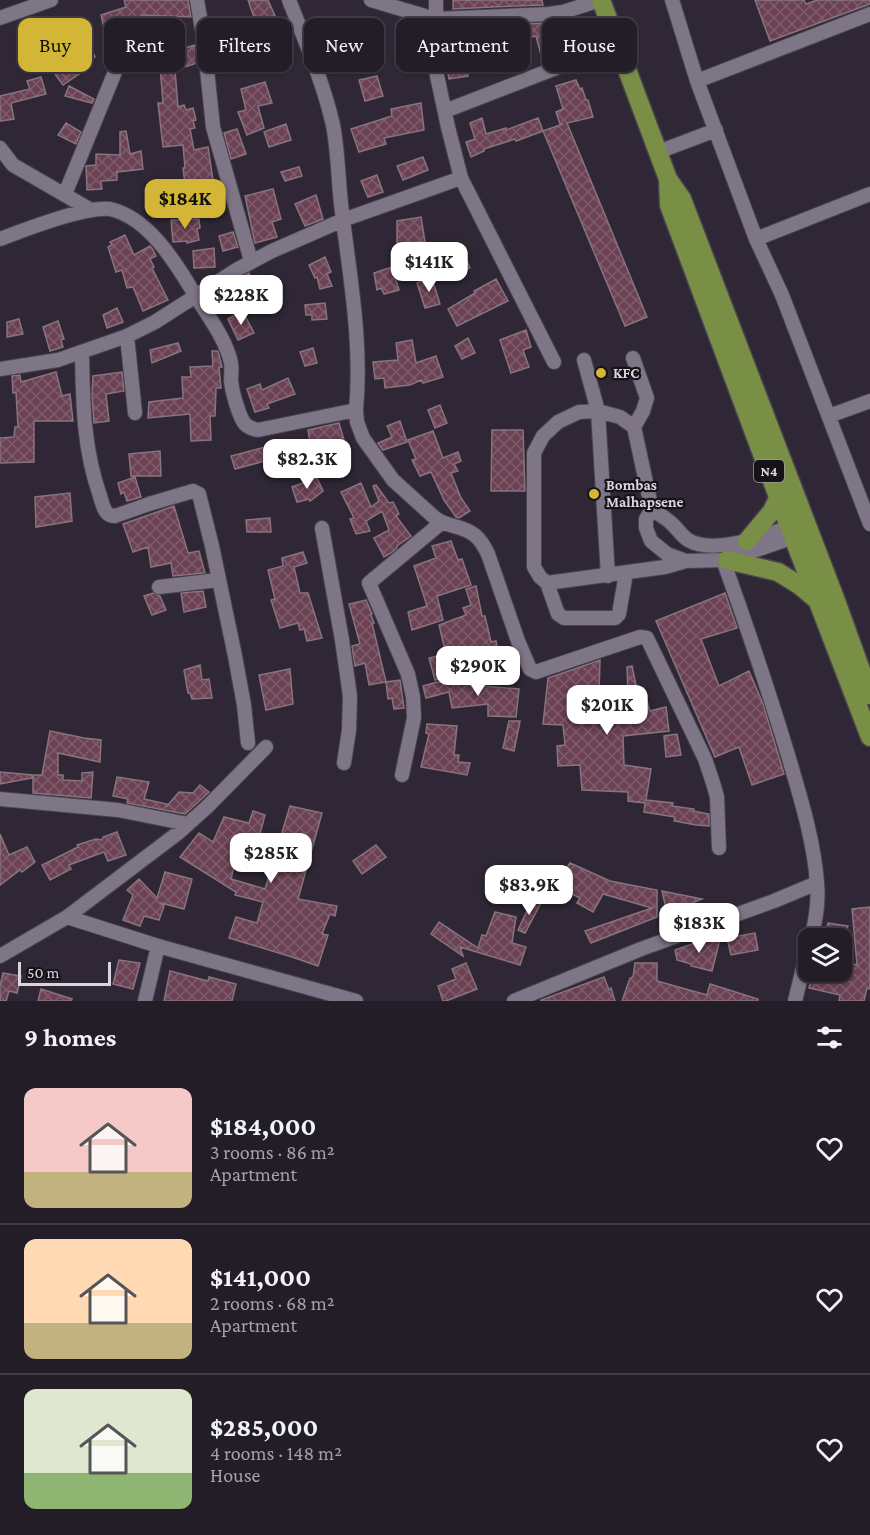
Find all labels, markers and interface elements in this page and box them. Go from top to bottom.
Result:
chip: Buy [18,18,92,72]
chip: Rent [104,18,185,72]
chip: Filters [197,18,292,72]
chip: New [304,18,384,72]
chip: Apartment [396,18,530,72]
chip: House [542,18,637,72]
pin: $184K [143,179,227,230]
text: $184K [159,187,211,209]
pin: $141K [387,242,471,293]
text: $141K [405,250,453,272]
pin: $228K [199,275,283,326]
text: $228K [214,283,268,305]
place label: KFC [613,365,639,381]
marker: KFC [594,366,608,380]
pin: $82.3K [258,439,356,490]
text: $82.3K [277,447,337,469]
road number: N4 [754,460,784,482]
place label: Bombas Malhapsene [606,477,684,510]
marker: Bombas Malhapsene [587,487,601,501]
pin: $290K [436,646,520,697]
text: $290K [450,654,506,676]
pin: $201K [565,685,649,736]
text: $201K [581,693,633,715]
pin: $285K [229,833,313,884]
text: $285K [244,841,298,863]
pin: $83.9K [480,865,578,916]
text: $83.9K [499,873,559,895]
pin: $183K [657,903,741,954]
text: $183K [673,911,725,933]
map controls [798,928,852,982]
button: layers [798,928,852,982]
scale bar [18,959,111,986]
text: 50 m [27,964,59,981]
icon: filters [813,1021,846,1054]
text: 9 homes [24,1023,116,1052]
icon: home [72,1112,144,1184]
text: $184,000 [210,1112,316,1141]
icon: heart [813,1132,846,1165]
text: 3 rooms · 86 m² [210,1141,335,1163]
text: Apartment [210,1163,297,1185]
icon: home [72,1263,144,1335]
text: $141,000 [210,1263,311,1292]
icon: heart [813,1283,846,1316]
text: 2 rooms · 68 m² [210,1292,335,1314]
text: Apartment [210,1314,297,1336]
icon: home [72,1413,144,1485]
text: $285,000 [210,1413,318,1442]
icon: heart [813,1433,846,1466]
text: 4 rooms · 148 m² [210,1442,342,1464]
text: House [210,1464,260,1486]

